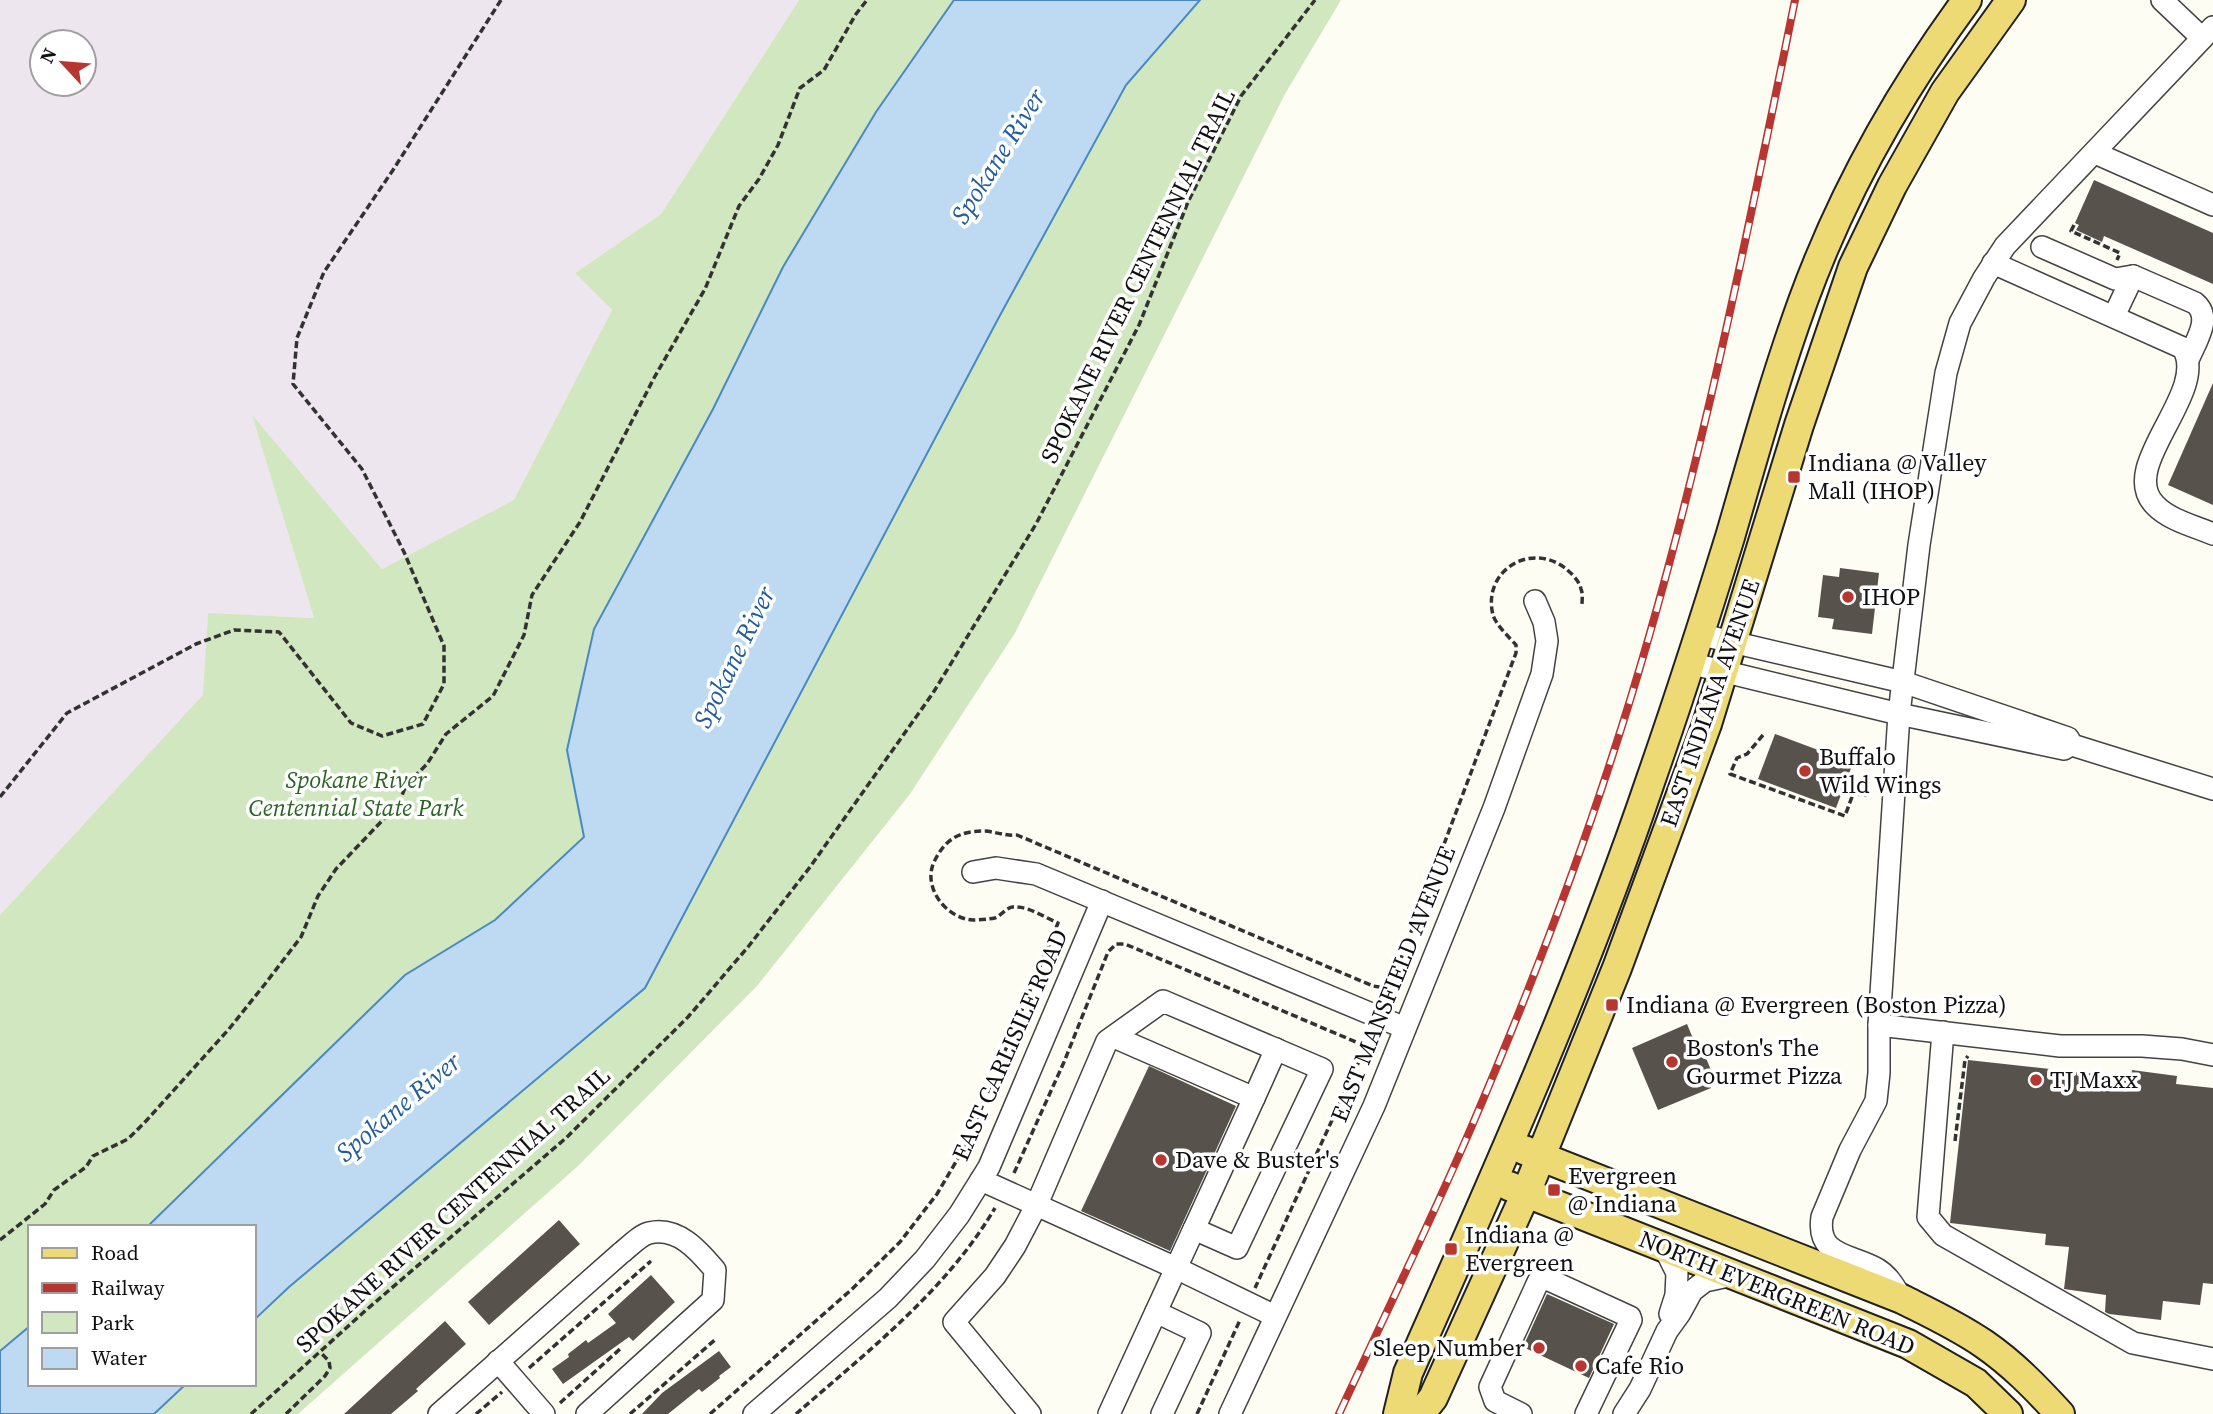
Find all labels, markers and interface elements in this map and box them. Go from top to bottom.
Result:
north arrow [28,28,98,98]
text: N [33,43,63,67]
water label: Spokane River [942,81,1054,230]
street label: SPOKANE RIVER CENTENNIAL TRAIL [1032,83,1243,469]
place label: Indiana @ Valley Mall (IHOP) [1808,446,1987,507]
marker: Indiana @ Valley Mall (IHOP) [1786,469,1802,485]
street label: EAST INDIANA AVENUE [1652,575,1767,831]
water label: Spokane River [684,580,784,734]
place label: IHOP [1862,580,1920,613]
marker: IHOP [1840,589,1856,605]
place label: Buffalo Wild Wings [1819,740,1942,801]
park label: Spokane River Centennial State Park [249,763,464,824]
marker: Buffalo Wild Wings [1797,763,1813,779]
street label: EAST MANSFIELD AVENUE [1322,841,1463,1127]
street label: EAST CARLISILE ROAD [944,924,1075,1166]
place label: Indiana @ Evergreen (Boston Pizza) [1626,988,2007,1021]
marker: Indiana @ Evergreen (Boston Pizza) [1604,997,1620,1013]
place label: Boston's The Gourmet Pizza [1686,1031,1843,1092]
water label: Spokane River [328,1044,469,1170]
marker: Boston's The Gourmet Pizza [1664,1054,1680,1070]
street label: SPOKANE RIVER CENTENNIAL TRAIL [288,1059,617,1360]
place label: TJ Maxx [2050,1063,2138,1096]
marker: TJ Maxx [2028,1072,2044,1088]
place label: Dave & Buster's [1175,1143,1339,1176]
marker: Dave & Buster's [1153,1152,1169,1168]
place label: Evergreen @ Indiana [1568,1159,1677,1220]
marker: Evergreen @ Indiana [1546,1182,1562,1198]
place label: Indiana @ Evergreen [1465,1218,1574,1279]
street label: NORTH EVERGREEN ROAD [1634,1222,1920,1363]
legend [28,1225,256,1386]
text: Road [91,1238,139,1267]
marker: Indiana @ Evergreen [1443,1241,1459,1257]
text: Railway [91,1273,165,1302]
text: Park [91,1308,135,1337]
place label: Sleep Number [1373,1331,1525,1364]
marker: Sleep Number [1531,1340,1547,1356]
text: Water [91,1343,147,1372]
place label: Cafe Rio [1595,1349,1684,1382]
marker: Cafe Rio [1573,1358,1589,1374]

